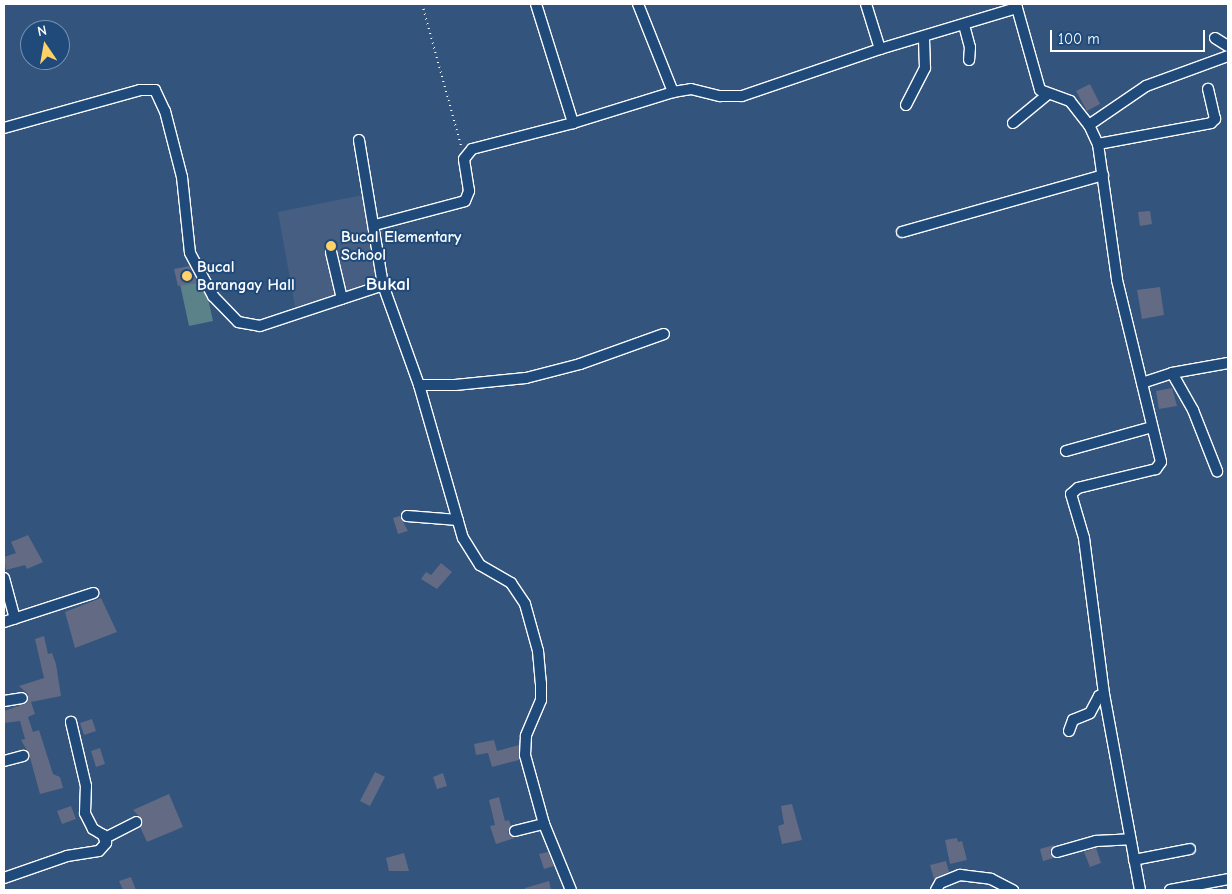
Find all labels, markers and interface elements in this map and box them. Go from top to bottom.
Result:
north arrow [20,20,70,70]
scale bar [1052,20,1207,52]
text: N [36,22,48,40]
text: 100 m [1058,30,1100,48]
place label: Bucal Elementary School [341,227,461,265]
marker: Bucal Elementary School [325,240,337,252]
place label: Bucal Barangay Hall [197,257,295,295]
marker: Bucal Barangay Hall [181,270,193,282]
district label: Bukal [366,274,410,296]

